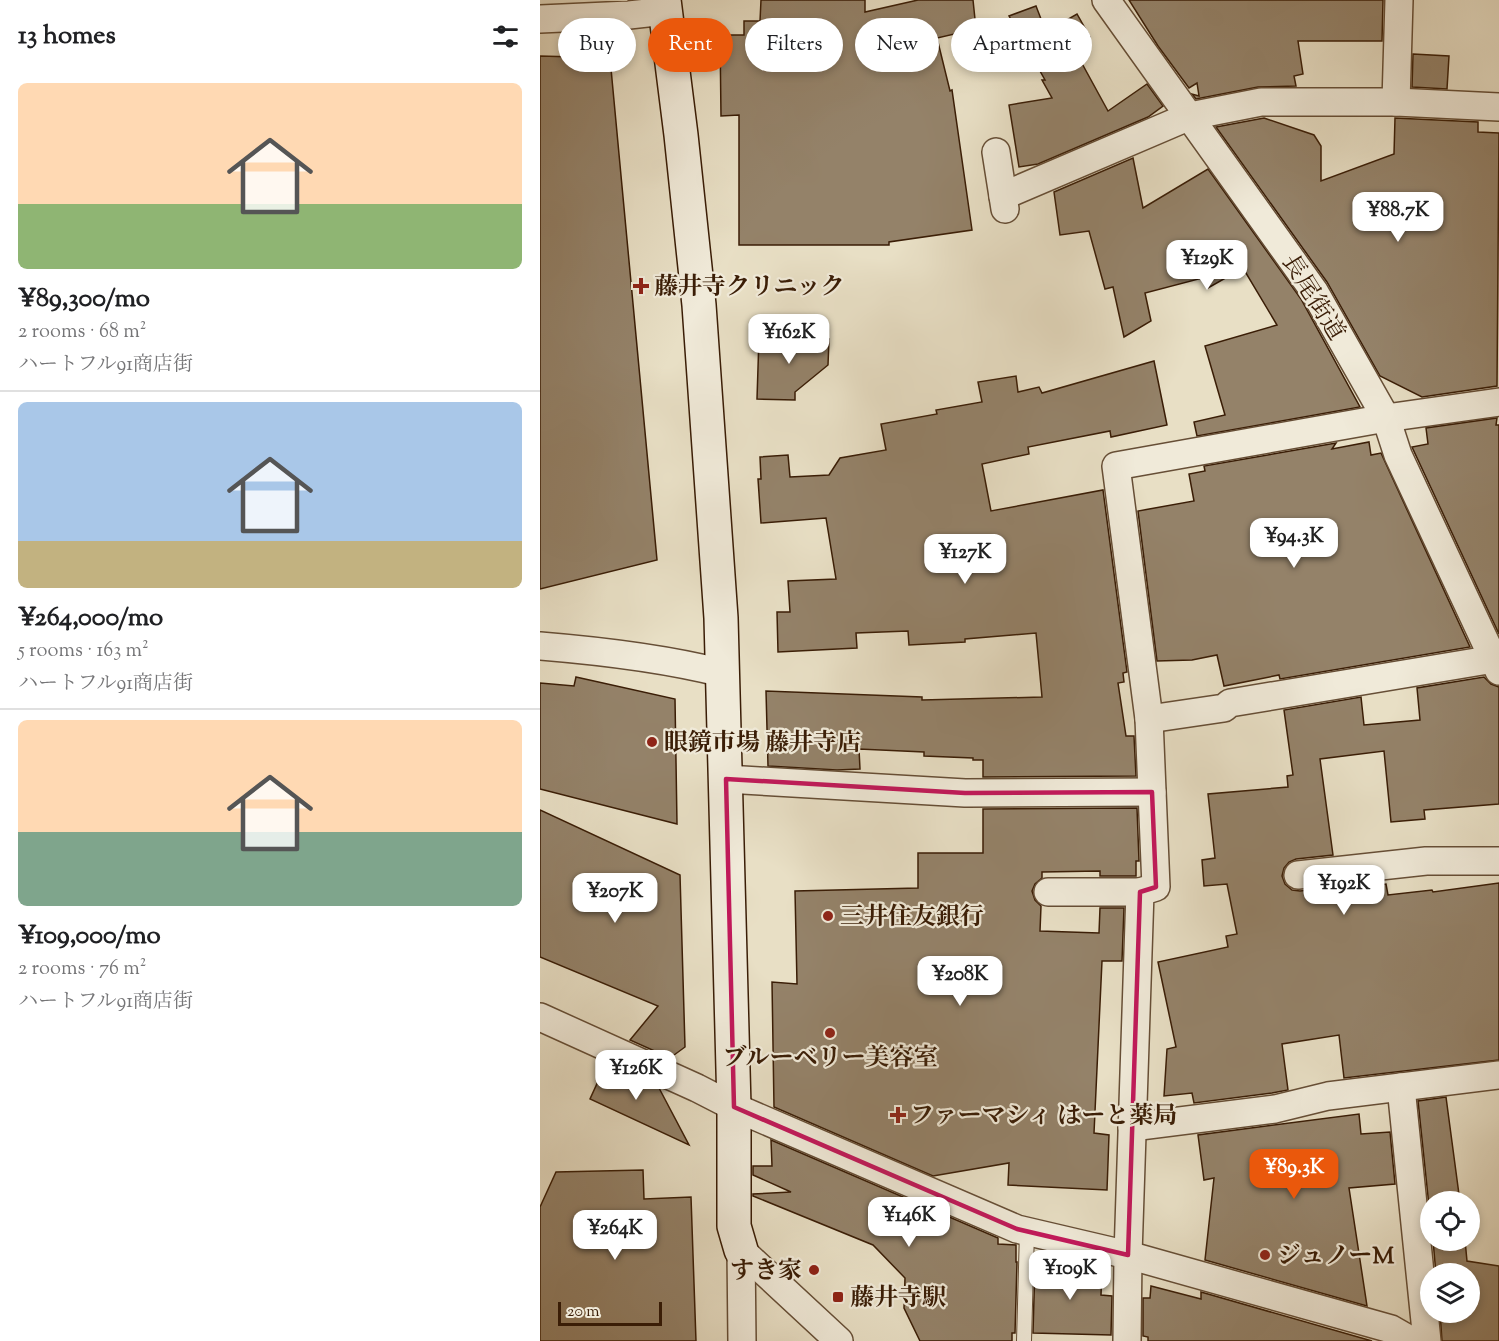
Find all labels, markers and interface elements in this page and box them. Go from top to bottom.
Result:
text: 13 homes [18,18,116,55]
chip: Buy [558,18,636,72]
chip: Rent [648,18,733,72]
chip: Filters [745,18,843,72]
chip: New [855,18,939,72]
chip: Apartment [951,18,1092,72]
icon: filters [489,20,522,53]
icon: home [216,122,324,230]
pin: ¥88.7K [1349,192,1447,243]
text: ¥88.7K [1366,197,1430,226]
pin: ¥129K [1165,240,1249,291]
text: ¥129K [1180,245,1234,274]
street label: 長尾街道 [1272,248,1352,348]
place label: 藤井寺クリニック [654,271,845,305]
marker: 藤井寺クリニック [632,277,650,295]
text: ¥89,300/mo [18,281,150,318]
pin: ¥162K [747,314,831,365]
text: 2 rooms · 68 m² [18,318,146,347]
text: ¥162K [762,319,816,348]
text: ハートフル91商店街 [18,351,193,380]
icon: home [216,441,324,549]
pin: ¥94.3K [1245,518,1343,569]
text: ¥94.3K [1264,523,1324,552]
pin: ¥127K [923,534,1007,585]
text: ¥127K [938,539,992,568]
text: ¥264,000/mo [18,600,163,637]
text: 5 rooms · 163 m² [18,637,149,666]
text: ハートフル91商店街 [18,670,193,699]
place label: 眼鏡市場 藤井寺店 [664,727,861,761]
marker: 眼鏡市場 藤井寺店 [645,735,659,749]
icon: home [216,759,324,867]
pin: ¥192K [1302,865,1386,916]
text: ¥192K [1317,870,1371,899]
pin: ¥207K [573,873,657,924]
text: ¥207K [586,878,644,907]
place label: 三井住友銀行 [840,901,984,935]
marker: 三井住友銀行 [821,909,835,923]
text: ¥109,000/mo [18,918,161,955]
text: 2 rooms · 76 m² [18,955,146,984]
pin: ¥208K [918,956,1002,1007]
text: ¥208K [931,961,989,990]
text: ハートフル91商店街 [18,988,193,1017]
marker: ブルーベリー美容室 [823,1026,837,1040]
place label: ブルーベリー美容室 [722,1042,938,1076]
pin: ¥126K [594,1050,678,1101]
text: ¥126K [609,1055,663,1084]
place label: ファーマシィ はーと薬局 [910,1100,1177,1134]
marker: ファーマシィ はーと薬局 [891,1108,905,1122]
pin: ¥89.3K [1245,1149,1343,1200]
text: ¥89.3K [1263,1154,1325,1183]
map controls [1420,1191,1480,1323]
button: locate [1420,1191,1480,1251]
pin: ¥146K [867,1197,951,1248]
text: ¥146K [882,1202,936,1231]
pin: ¥264K [573,1210,657,1261]
text: ¥264K [587,1215,643,1244]
place label: ジュノーM [1277,1240,1395,1274]
marker: ジュノーM [1258,1248,1272,1262]
pin: ¥109K [1028,1250,1112,1301]
place label: すき家 [730,1255,802,1289]
text: ¥109K [1043,1255,1097,1284]
marker: すき家 [807,1263,821,1277]
button: layers [1420,1263,1480,1323]
place label: 藤井寺駅 [850,1282,946,1316]
marker: 藤井寺駅 [831,1290,845,1304]
scale bar [558,1299,662,1326]
text: 20 m [567,1301,600,1324]

